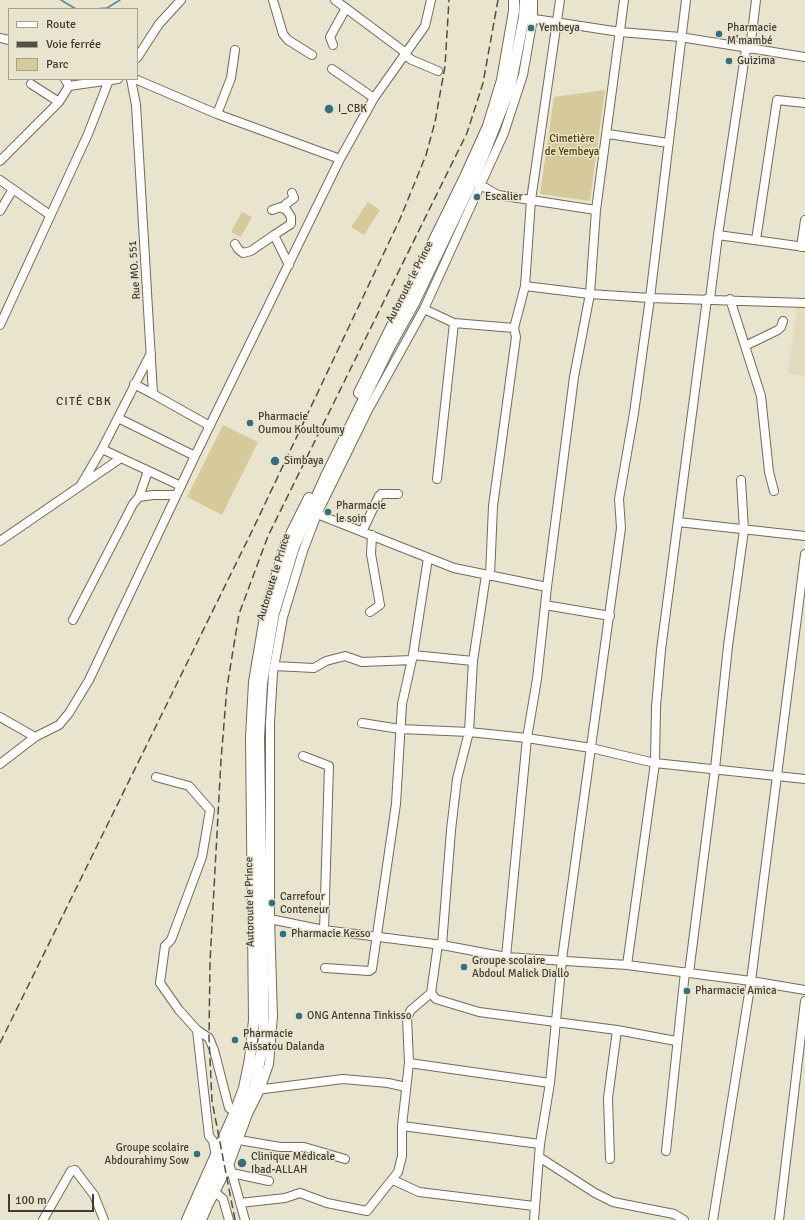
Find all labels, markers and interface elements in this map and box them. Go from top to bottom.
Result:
legend [8,8,138,80]
text: Route [46,17,76,32]
place label: Yembeya [539,21,580,35]
place label: Pharmacie M'mambé [727,21,777,47]
marker: Yembeya [526,23,536,33]
marker: Pharmacie M'mambé [714,29,724,39]
text: Voie ferrée [46,37,101,52]
place label: Guizima [737,54,775,68]
marker: Guizima [724,56,734,66]
text: Parc [46,57,68,72]
place label: I_CBK [338,102,367,116]
marker: I_CBK [323,103,335,115]
park label: Cimetière de Yembeya [545,132,599,158]
place label: Escalier [485,190,523,204]
marker: Escalier [472,192,482,202]
street label: Autoroute le Prince [384,239,436,325]
street label: Rue MO. 551 [126,240,144,300]
district label: CITÉ CBK [56,395,112,409]
place label: Pharmacie Oumou Koultoumy [258,410,345,436]
marker: Pharmacie Oumou Koultoumy [245,418,255,428]
place label: Simbaya [284,454,324,468]
marker: Simbaya [269,455,281,467]
place label: Pharmacie le soin [336,499,386,525]
marker: Pharmacie le soin [323,507,333,517]
street label: Autoroute le Prince [254,532,294,622]
street label: Autoroute le Prince [243,857,257,947]
place label: Carrefour Conteneur [280,890,329,916]
marker: Carrefour Conteneur [267,898,277,908]
place label: Pharmacie Kesso [291,927,371,941]
marker: Pharmacie Kesso [278,929,288,939]
place label: Groupe scolaire Abdoul Malick Diallo [472,954,569,980]
marker: Groupe scolaire Abdoul Malick Diallo [459,962,469,972]
place label: Pharmacie Amica [695,984,777,998]
marker: Pharmacie Amica [682,986,692,996]
place label: ONG Antenna Tinkisso [307,1009,411,1023]
marker: ONG Antenna Tinkisso [294,1011,304,1021]
place label: Pharmacie Aissatou Dalanda [243,1027,325,1053]
marker: Pharmacie Aissatou Dalanda [230,1035,240,1045]
place label: Groupe scolaire Abdourahimy Sow [105,1141,189,1167]
marker: Groupe scolaire Abdourahimy Sow [192,1149,202,1159]
place label: Clinique Médicale Ibad-ALLAH [251,1150,335,1176]
marker: Clinique Médicale Ibad-ALLAH [236,1157,248,1169]
scale bar [10,1186,96,1212]
text: 100 m [15,1193,47,1208]

